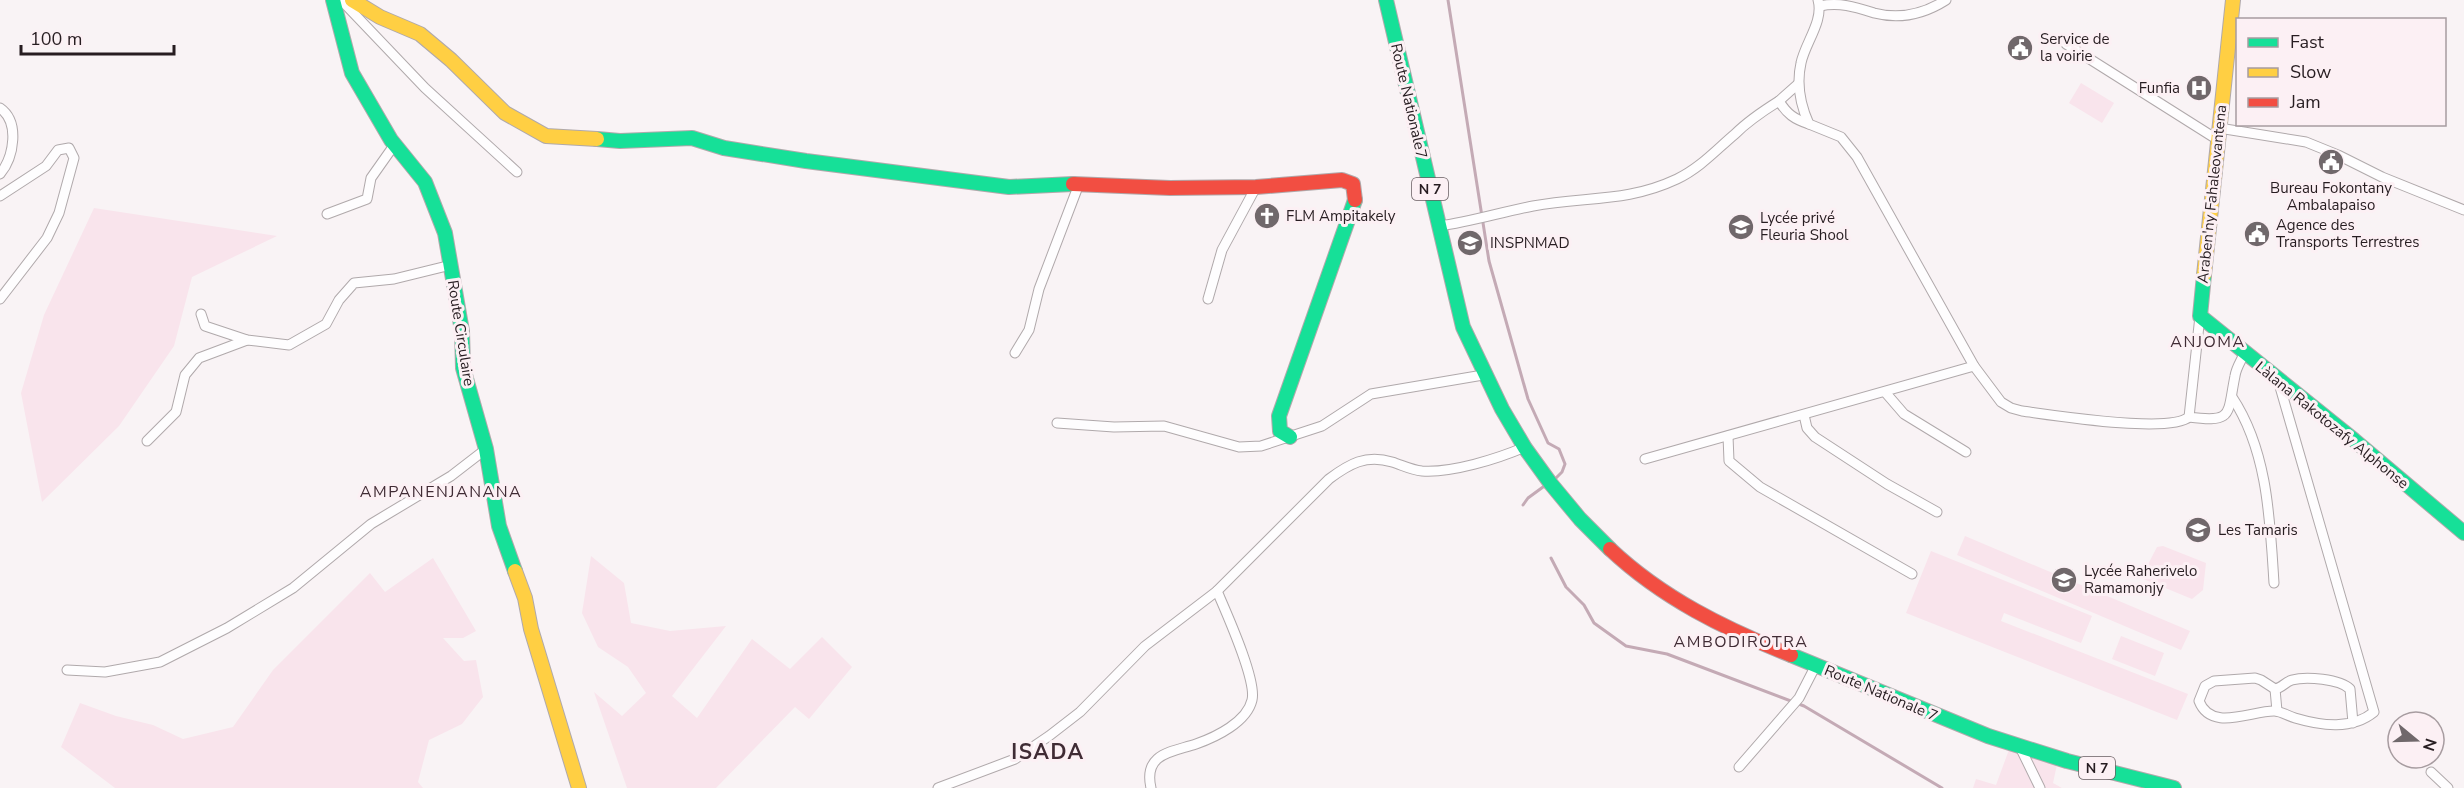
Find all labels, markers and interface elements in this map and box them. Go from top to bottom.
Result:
scale bar [21,18,174,56]
legend [2236,18,2446,126]
text: 100 m [30,27,82,51]
place label: Service de la voirie [2040,29,2110,66]
text: Fast [2290,30,2325,54]
public building icon: Service de la voirie [2005,33,2035,63]
street label: Route Nationale7 [1386,41,1432,161]
text: Slow [2290,60,2331,84]
hospital icon: Funfia [2184,73,2214,103]
place label: Funfia [2139,78,2180,98]
text: Jam [2289,90,2321,114]
street label: Araben'ny Fahaleovantena [2193,104,2231,284]
public building icon: Bureau Fokontany Ambalapaiso [2316,147,2346,177]
road number: N 7 [1412,178,1448,200]
place label: Bureau Fokontany Ambalapaiso [2270,178,2392,215]
church icon: FLM Ampitakely [1252,201,1282,231]
place label: FLM Ampitakely [1286,206,1396,226]
place label: Lycée privé Fleuria Shool [1760,208,1849,245]
school or university icon: Lycée privé Fleuria Shool [1726,212,1756,242]
place label: Agence des Transports Terrestres [2276,215,2419,252]
public building icon: Agence des Transports Terrestres [2242,219,2272,249]
school or university icon: INSPNMAD [1455,228,1485,258]
place label: INSPNMAD [1490,233,1570,253]
street label: Route Circulaire [443,279,479,387]
district label: ANJOMA [2170,331,2246,353]
street label: Làlana Rakotozafy Alphonse [2251,357,2413,493]
district label: AMPANENJANANA [360,481,522,503]
school or university icon: Les Tamaris [2183,515,2213,545]
place label: Les Tamaris [2218,520,2298,540]
place label: Lycée Raherivelo Ramamonjy [2084,561,2197,598]
school or university icon: Lycée Raherivelo Ramamonjy [2049,565,2079,595]
district label: AMBODIROTRA [1674,631,1808,653]
street label: Route Nationale 7 [1821,660,1941,726]
north arrow [2386,710,2446,770]
text: N [2417,735,2442,754]
district label: ISADA [1011,738,1085,766]
road number: N 7 [2079,757,2115,779]

